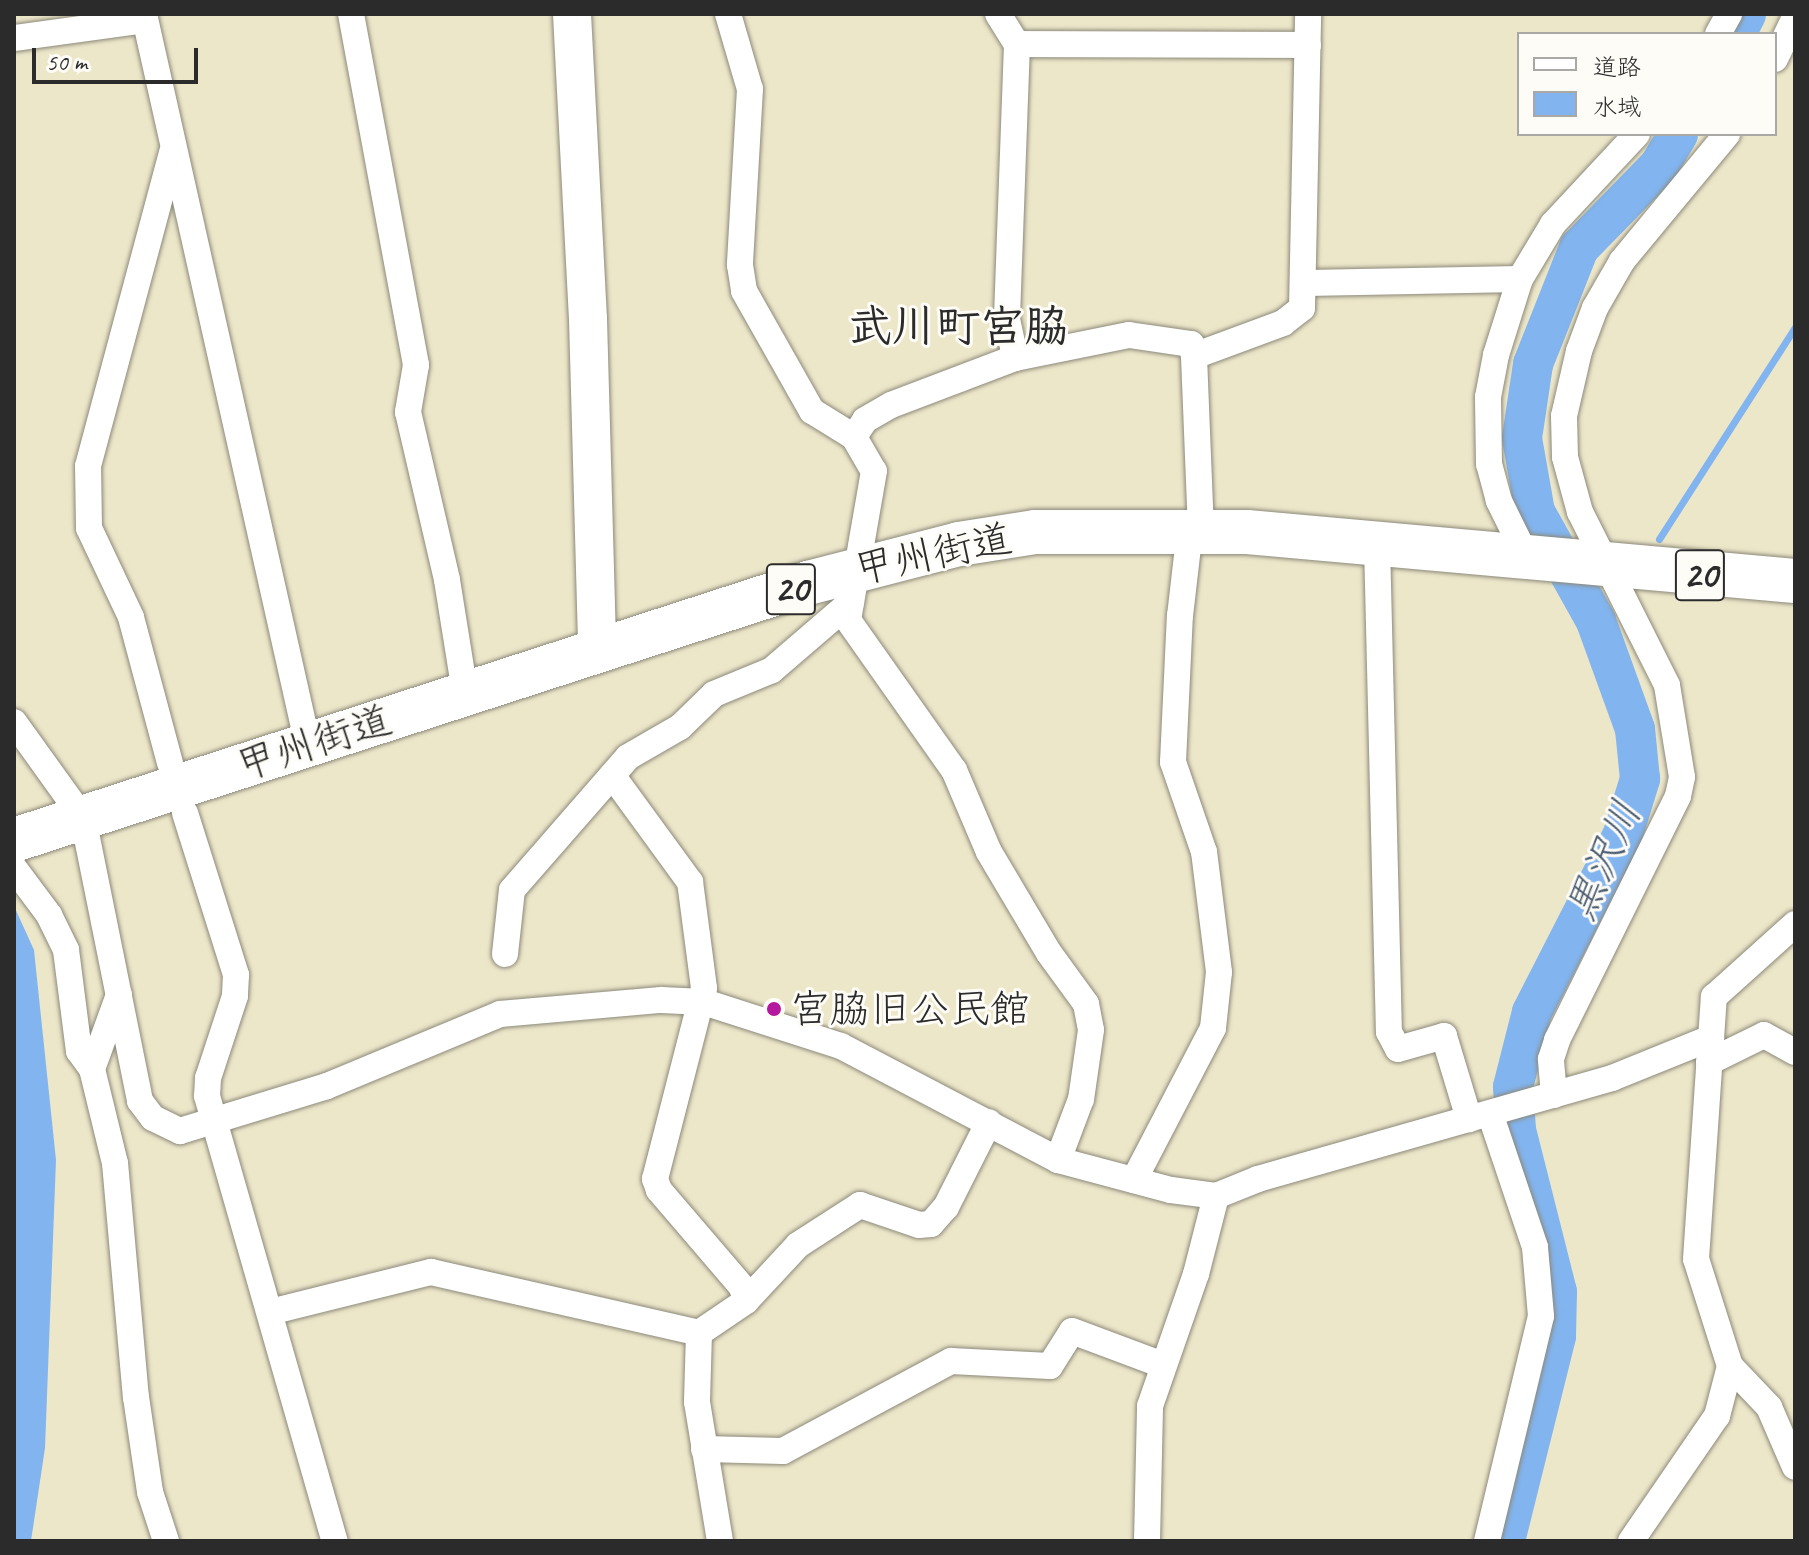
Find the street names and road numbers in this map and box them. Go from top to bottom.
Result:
street label: 甲州街道 [850,514,1016,594]
road number: 20 [1674,541,1726,609]
road number: 20 [765,555,817,623]
street label: 甲州街道 [230,695,398,791]

